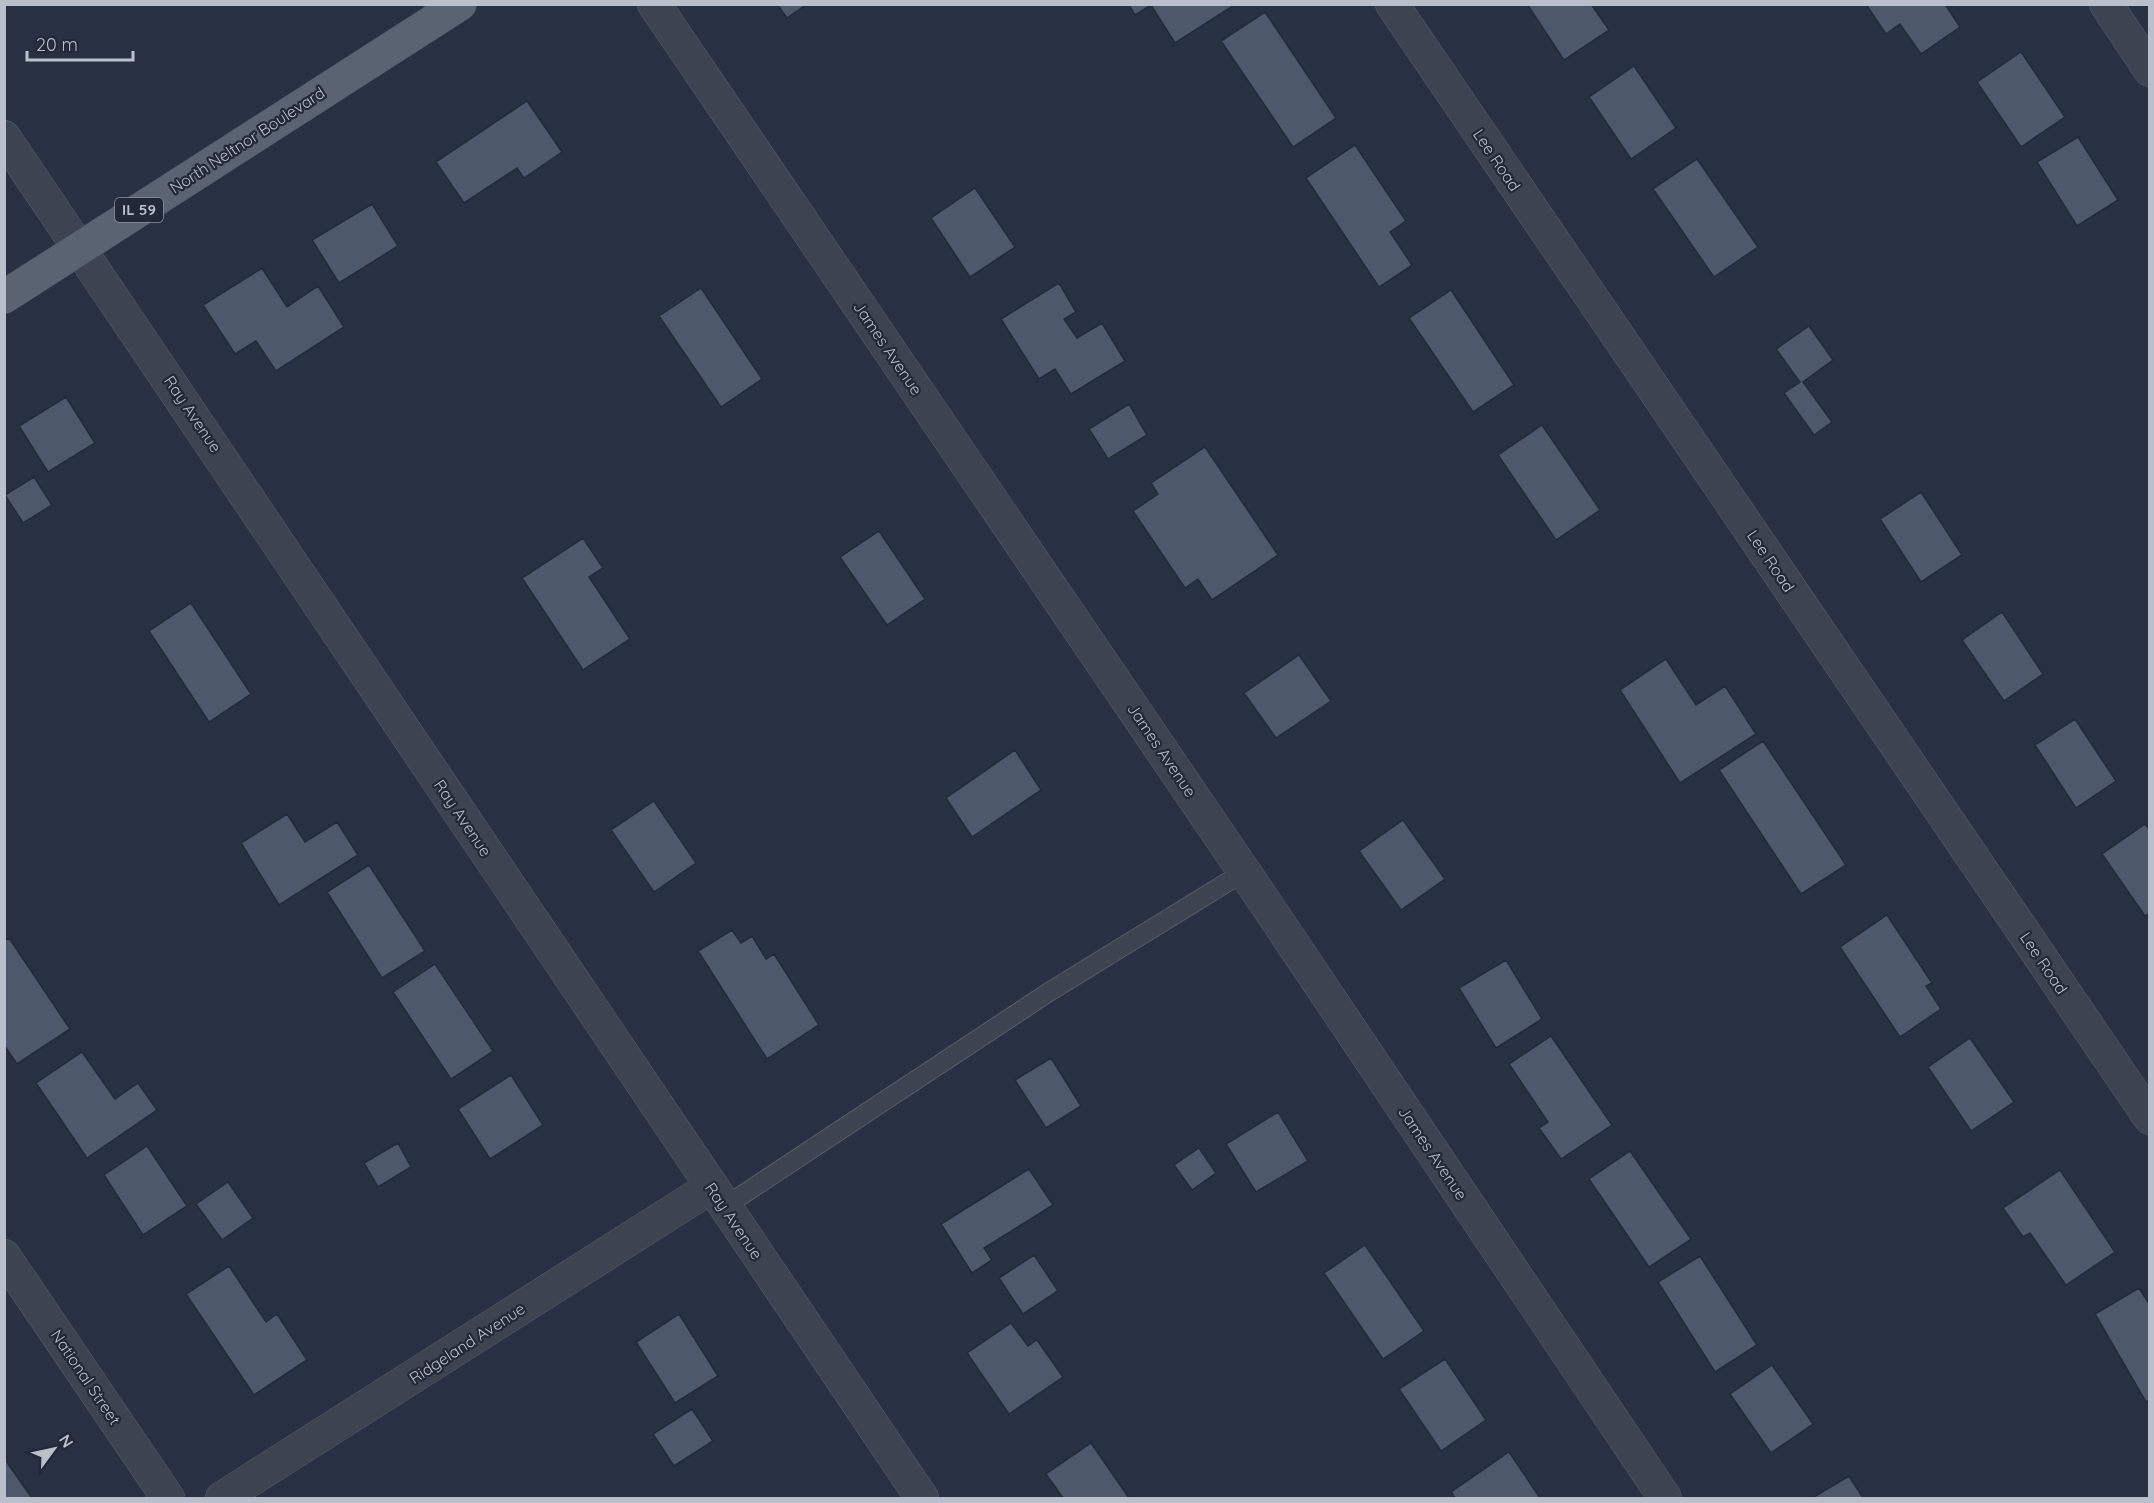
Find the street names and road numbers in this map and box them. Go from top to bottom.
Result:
street label: North Neltnor Boulevard [166,82,328,198]
street label: Lee Road [1469,125,1525,195]
road number: IL 59 [115,198,163,222]
street label: James Avenue [849,297,927,399]
street label: Ray Avenue [160,372,226,456]
street label: Lee Road [1743,526,1799,596]
street label: James Avenue [1123,699,1201,801]
street label: Ray Avenue [430,776,496,860]
street label: Lee Road [2016,928,2072,998]
street label: James Avenue [1394,1102,1472,1204]
street label: Ray Avenue [701,1179,767,1263]
street label: Ridgeland Avenue [405,1298,529,1388]
street label: National Street [47,1326,125,1428]

